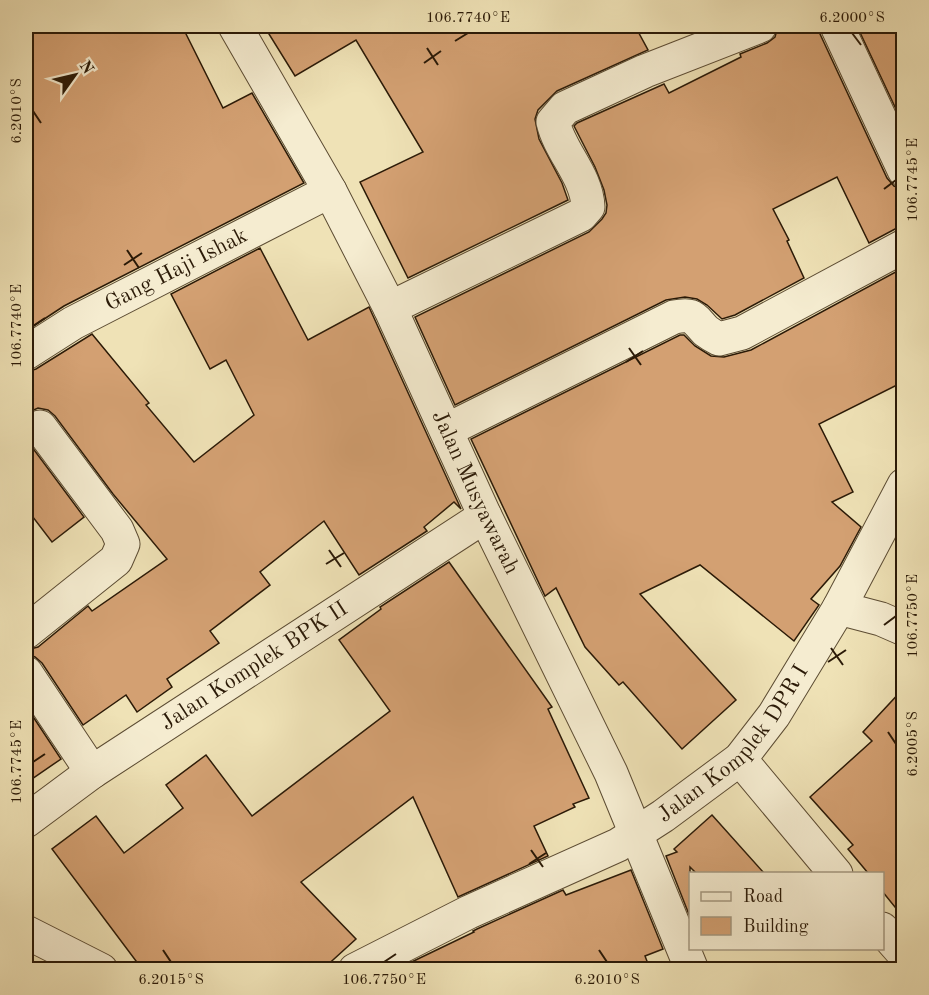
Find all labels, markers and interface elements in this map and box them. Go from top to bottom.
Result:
text: 106.7740°E [426,11,510,26]
text: 6.2000°S [819,11,885,26]
north arrow [45,45,105,105]
text: N [76,58,96,78]
text: 6.2010°S [10,78,25,144]
text: 106.7745°E [906,138,921,222]
street label: Gang Haji Ishak [102,224,251,315]
text: 106.7740°E [10,284,25,368]
street label: Jalan Musyawarah [427,407,523,578]
text: 106.7750°E [906,574,921,658]
street label: Jalan Komplek BPK II [157,597,352,735]
street label: Jalan Komplek DPR I [654,661,813,827]
text: 6.2005°S [906,711,921,777]
text: 106.7745°E [10,720,25,804]
legend [689,872,884,950]
text: Road [743,888,783,906]
text: Building [743,918,809,936]
text: 6.2015°S [138,973,204,988]
text: 106.7750°E [342,973,426,988]
text: 6.2010°S [574,973,640,988]

